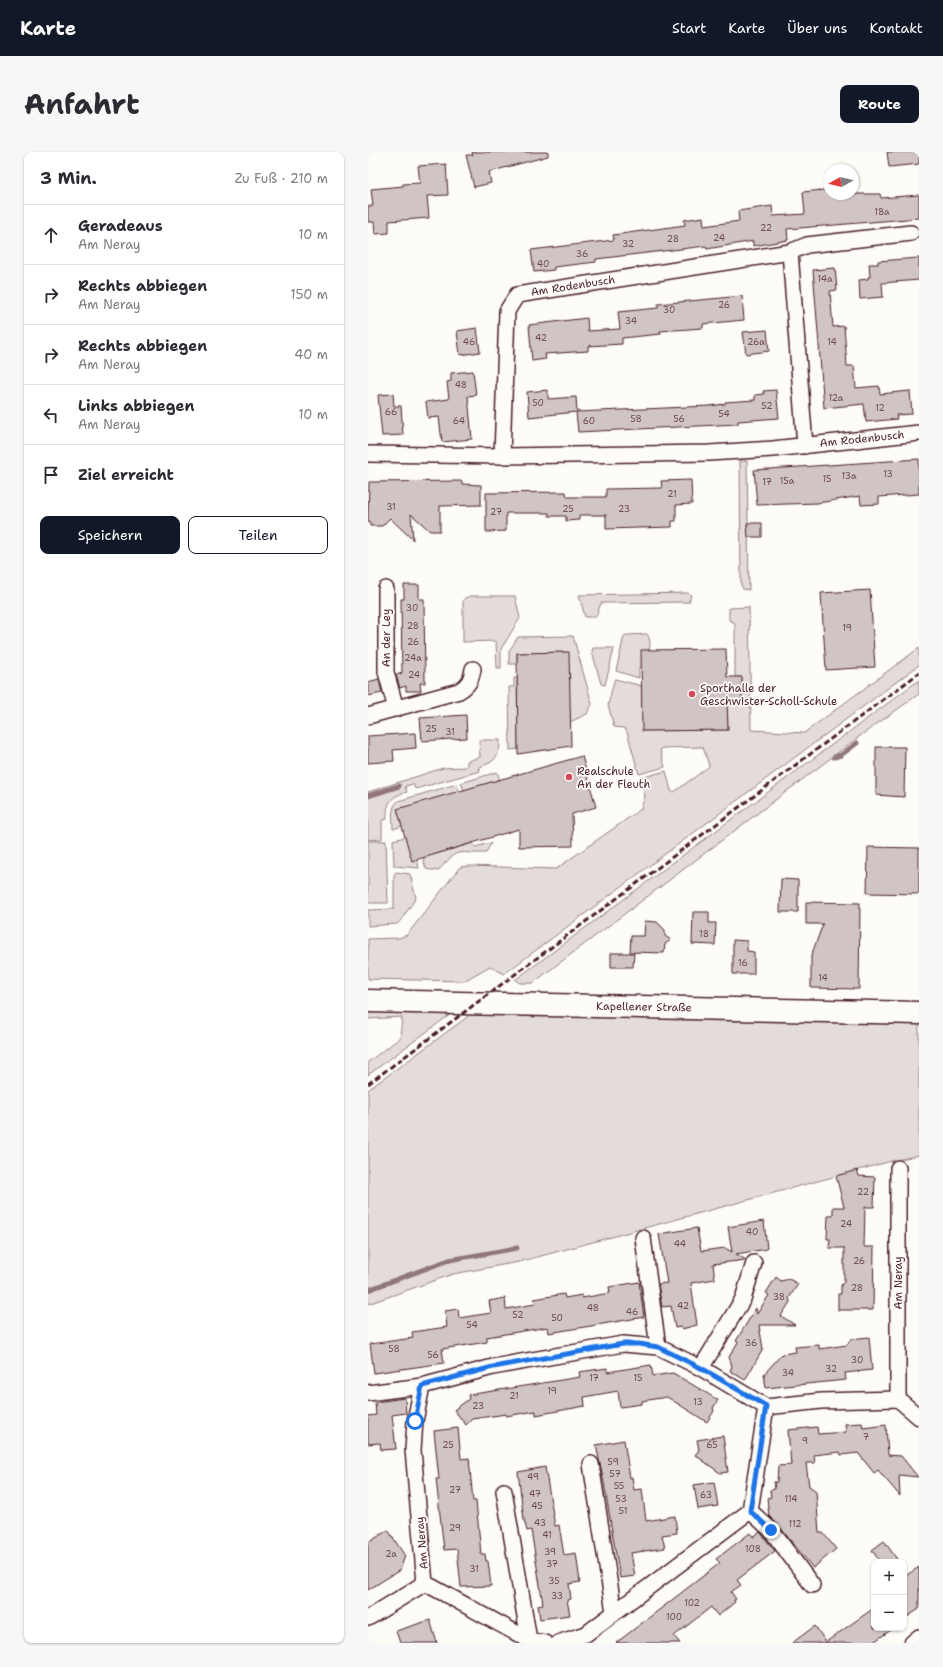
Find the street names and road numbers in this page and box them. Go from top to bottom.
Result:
street label: Am Rodenbusch [530,272,616,300]
street label: Am Rodenbusch [819,427,905,451]
street label: An der Ley [379,609,394,667]
street label: Kapellener Straße [596,999,692,1015]
street label: Am Neray [891,1257,906,1309]
street label: Am Neray [412,1516,432,1570]

